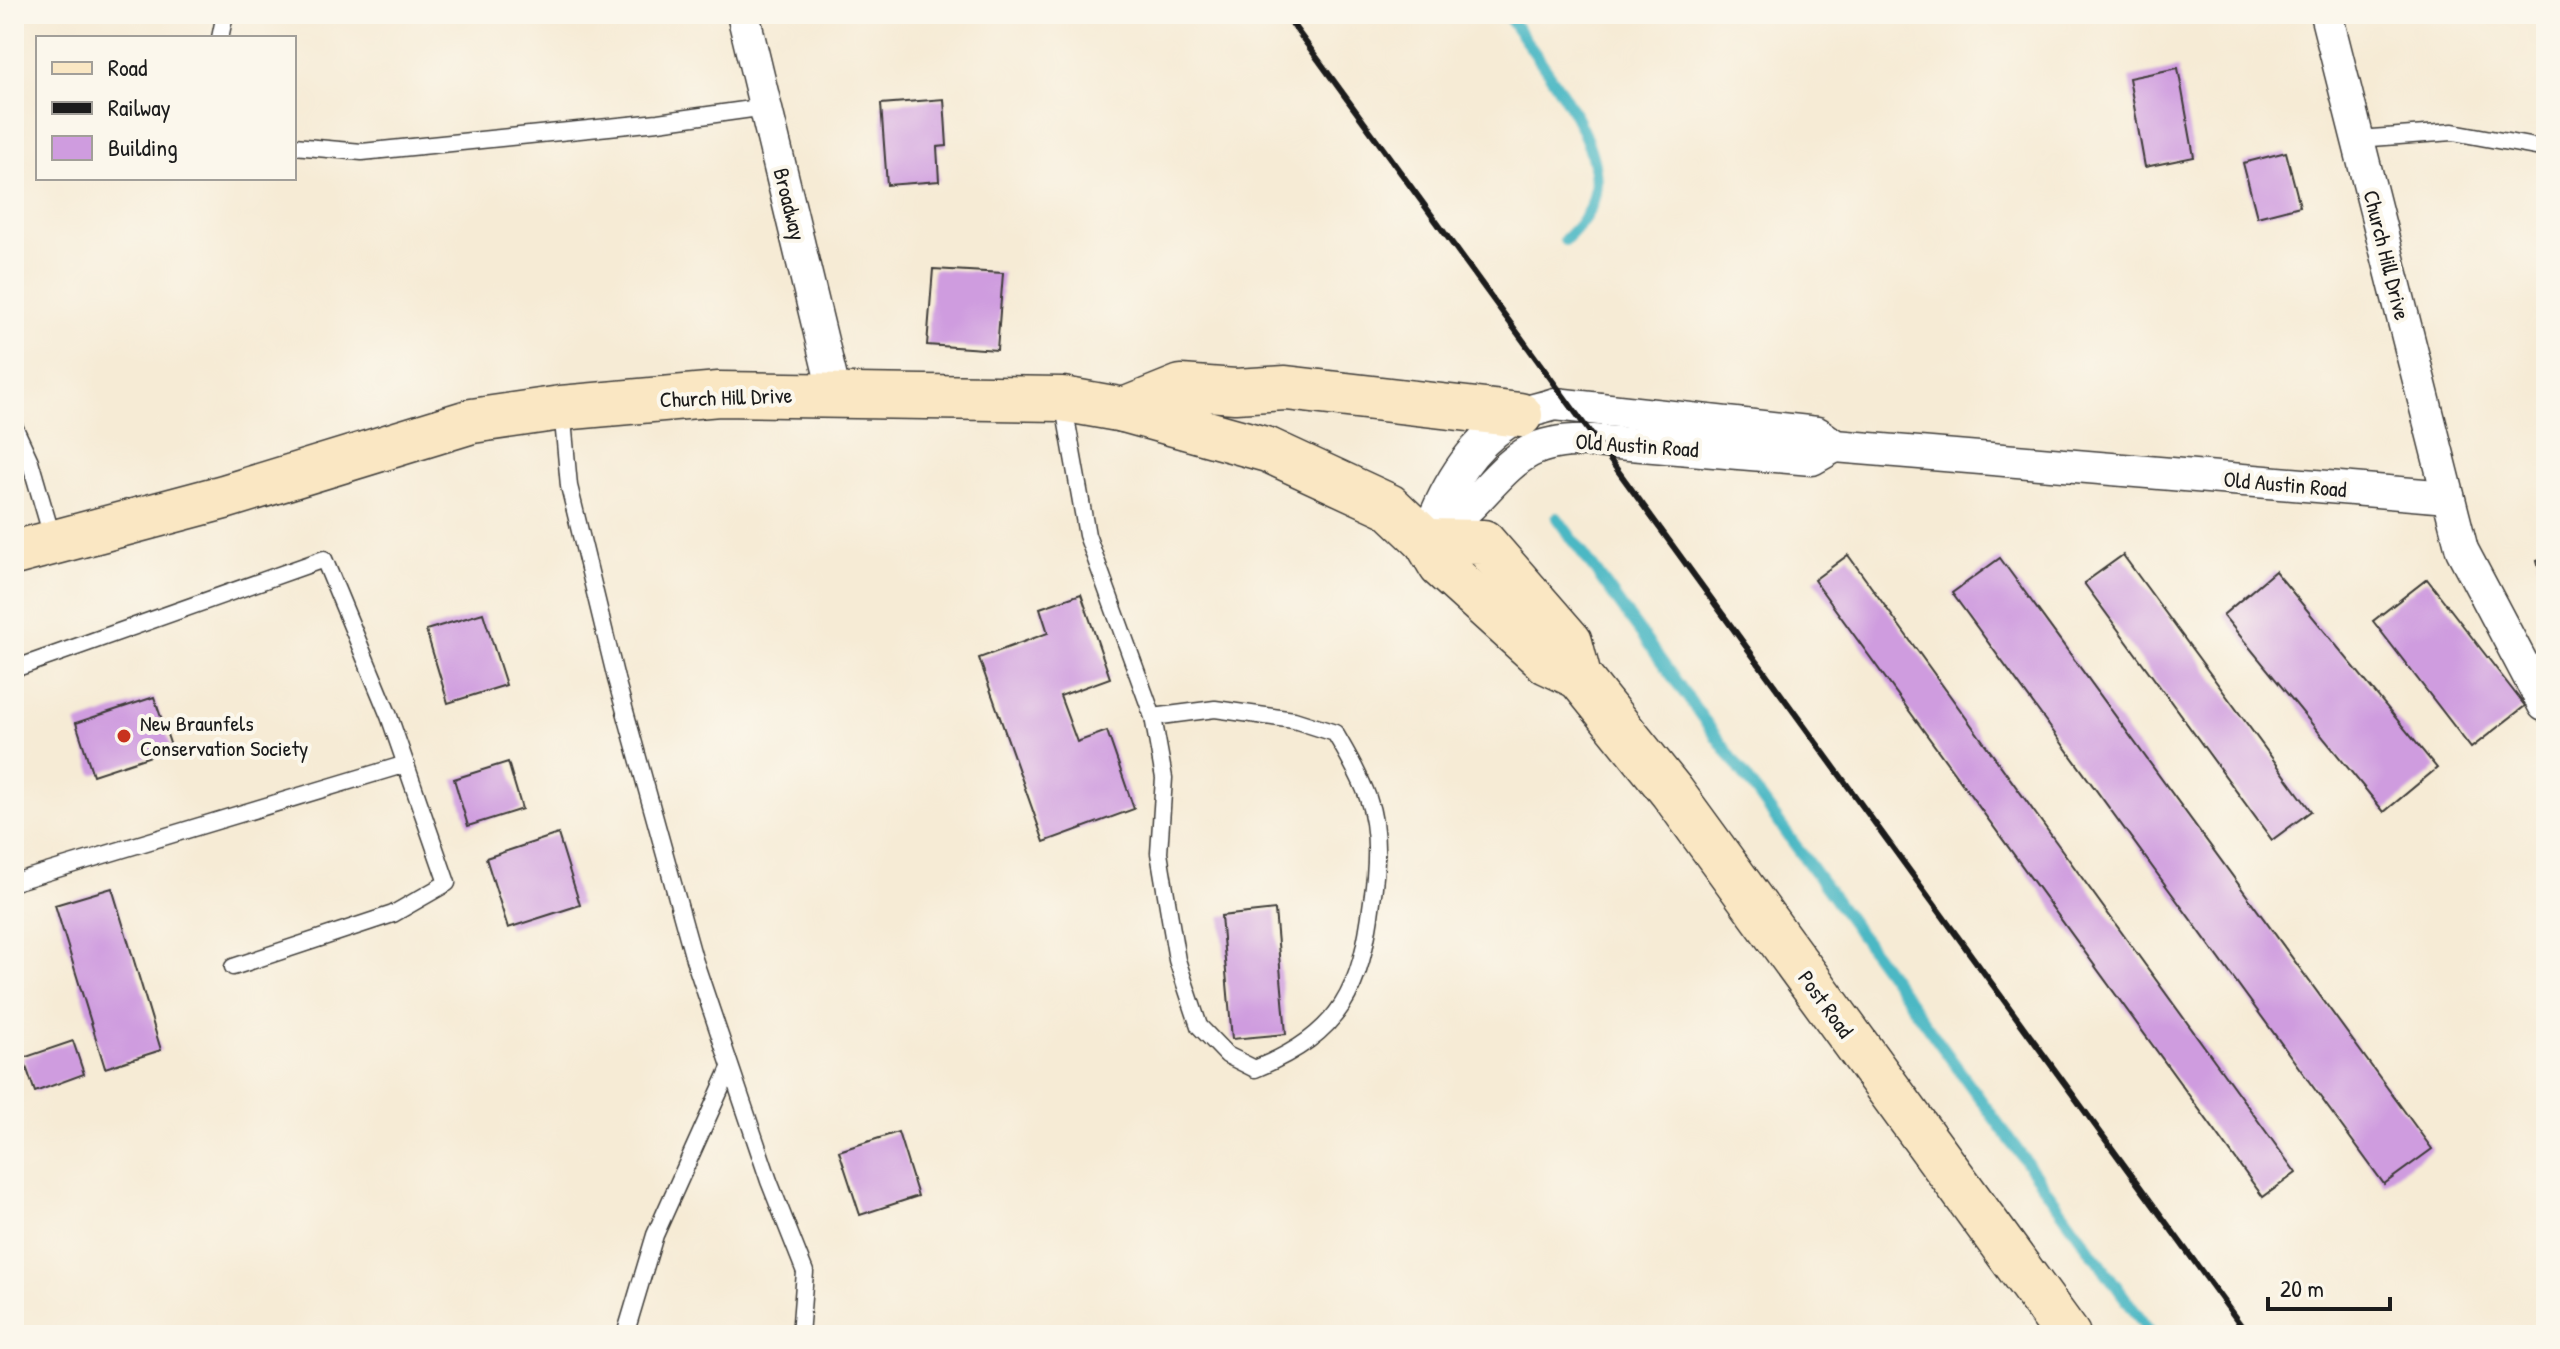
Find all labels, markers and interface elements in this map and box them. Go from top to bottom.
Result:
legend [36,36,296,180]
text: Road [108,51,147,83]
text: Railway [108,91,171,123]
text: Building [108,131,178,163]
street label: Broadway [767,165,813,243]
street label: Church Hill Drive [2356,187,2418,323]
street label: Church Hill Drive [659,380,793,414]
street label: Old Austin Road [1574,426,1700,464]
street label: Old Austin Road [2222,464,2348,504]
place label: New Braunfels Conservation Society [140,708,308,763]
marker: New Braunfels Conservation Society [115,727,133,745]
street label: Post Road [1791,964,1861,1044]
scale bar [2268,1261,2390,1311]
text: 20 m [2280,1272,2324,1304]

